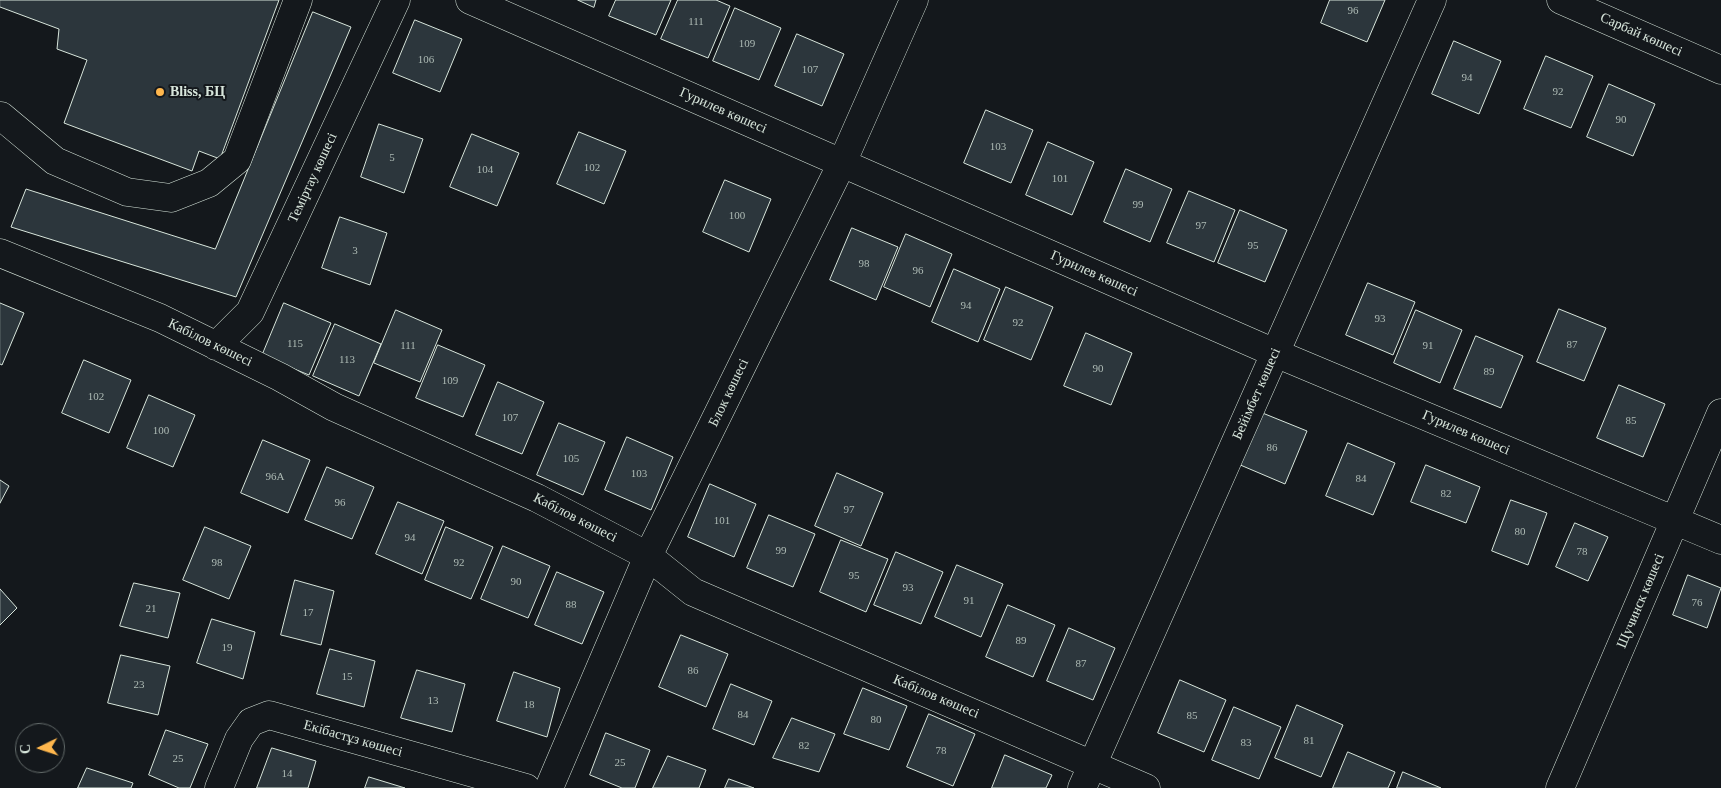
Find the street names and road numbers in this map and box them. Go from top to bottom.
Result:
street label: Сарбай көшесі [1597,9,1685,61]
street label: Гурилев көшесі [677,84,769,138]
street label: Теміртау көшесі [285,130,341,226]
street label: Гурилев көшесі [1048,247,1140,301]
street label: Кабілов көшесі [165,315,255,371]
street label: Бейімбет көшесі [1229,346,1285,442]
street label: Блок көшесі [705,356,753,430]
street label: Гурилев көшесі [1420,407,1512,459]
street label: Кабілов көшесі [530,490,620,546]
street label: Щучинск көшесі [1614,551,1668,651]
street label: Кабілов көшесі [891,671,981,723]
street label: Екібастұз көшесі [302,717,404,761]

